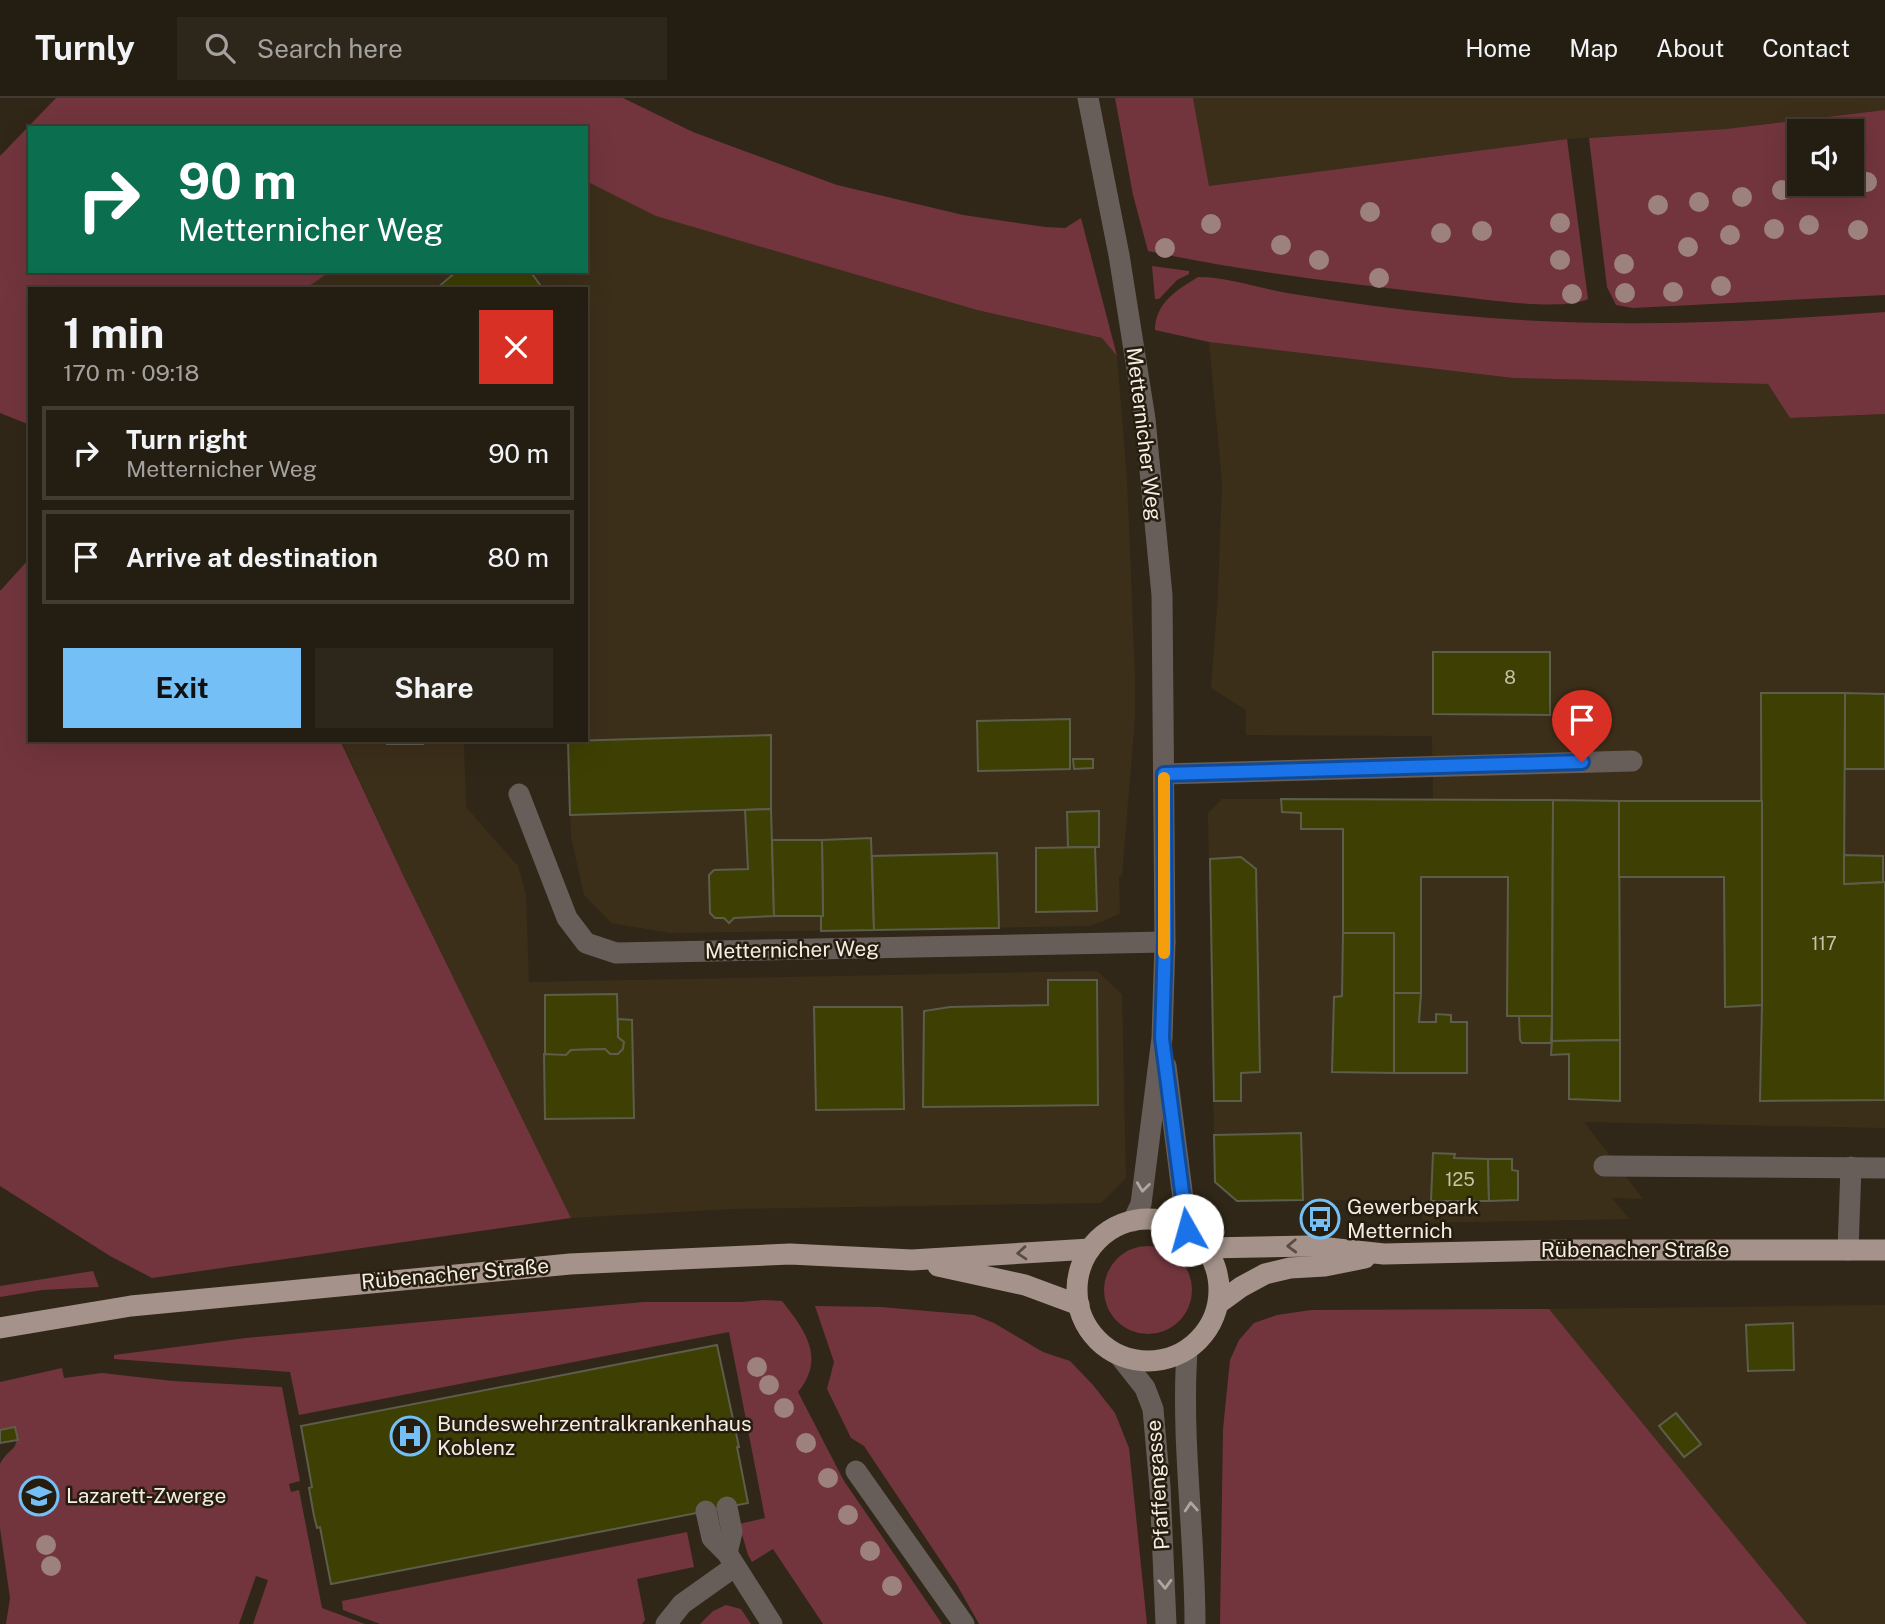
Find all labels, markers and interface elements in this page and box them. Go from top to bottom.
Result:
search box [177,17,667,80]
text: Turnly [35,29,135,67]
icon: search [201,29,239,67]
text: Search here [257,33,403,64]
text: Home [1465,34,1531,62]
text: Map [1569,34,1618,62]
text: About [1656,34,1724,62]
text: Contact [1762,34,1850,62]
map controls [1787,119,1864,196]
button: sound [1787,119,1864,196]
text: 90 m [178,152,297,210]
icon: right [63,154,154,245]
text: Metternicher Weg [178,211,444,248]
text: 1 min [63,308,164,357]
button: close [479,310,553,384]
street label: Metternicher Weg [1121,346,1168,522]
text: 170 m · 09:18 [63,359,199,386]
text: Turn right [126,424,248,455]
icon: right [67,434,105,472]
text: 90 m [488,438,549,469]
text: Metternicher Weg [126,455,317,482]
icon: arrive [67,538,105,576]
text: Arrive at destination [126,542,378,573]
text: 80 m [488,542,549,573]
button: Exit [63,648,301,728]
button: Share [315,648,553,728]
house number: 8 [1504,667,1516,688]
pin [1552,690,1612,762]
icon: arrive [1563,701,1601,739]
house number: 117 [1811,933,1837,954]
street label: Metternicher Weg [705,935,879,964]
house number: 125 [1445,1169,1475,1190]
one-way arrow [1135,1181,1150,1193]
position arrow [1150,1193,1224,1267]
place label: Gewerbepark Metternich [1347,1194,1479,1243]
bus stop icon: Gewerbepark Metternich [1299,1198,1341,1240]
street label: Rübenacher Straße [1541,1237,1729,1262]
one-way arrow [1286,1238,1297,1254]
one-way arrow [1016,1246,1027,1261]
street label: Rübenacher Straße [360,1253,550,1294]
place label: Bundeswehrzentralkrankenhaus Koblenz [437,1411,752,1460]
hospital icon: Bundeswehrzentralkrankenhaus Koblenz [389,1415,431,1457]
street label: Pfaffengasse [1140,1419,1175,1551]
school or university icon: Lazarett-Zwerge [18,1475,60,1517]
place label: Lazarett-Zwerge [66,1483,226,1508]
one-way arrow [1184,1501,1199,1512]
one-way arrow [1157,1579,1172,1590]

